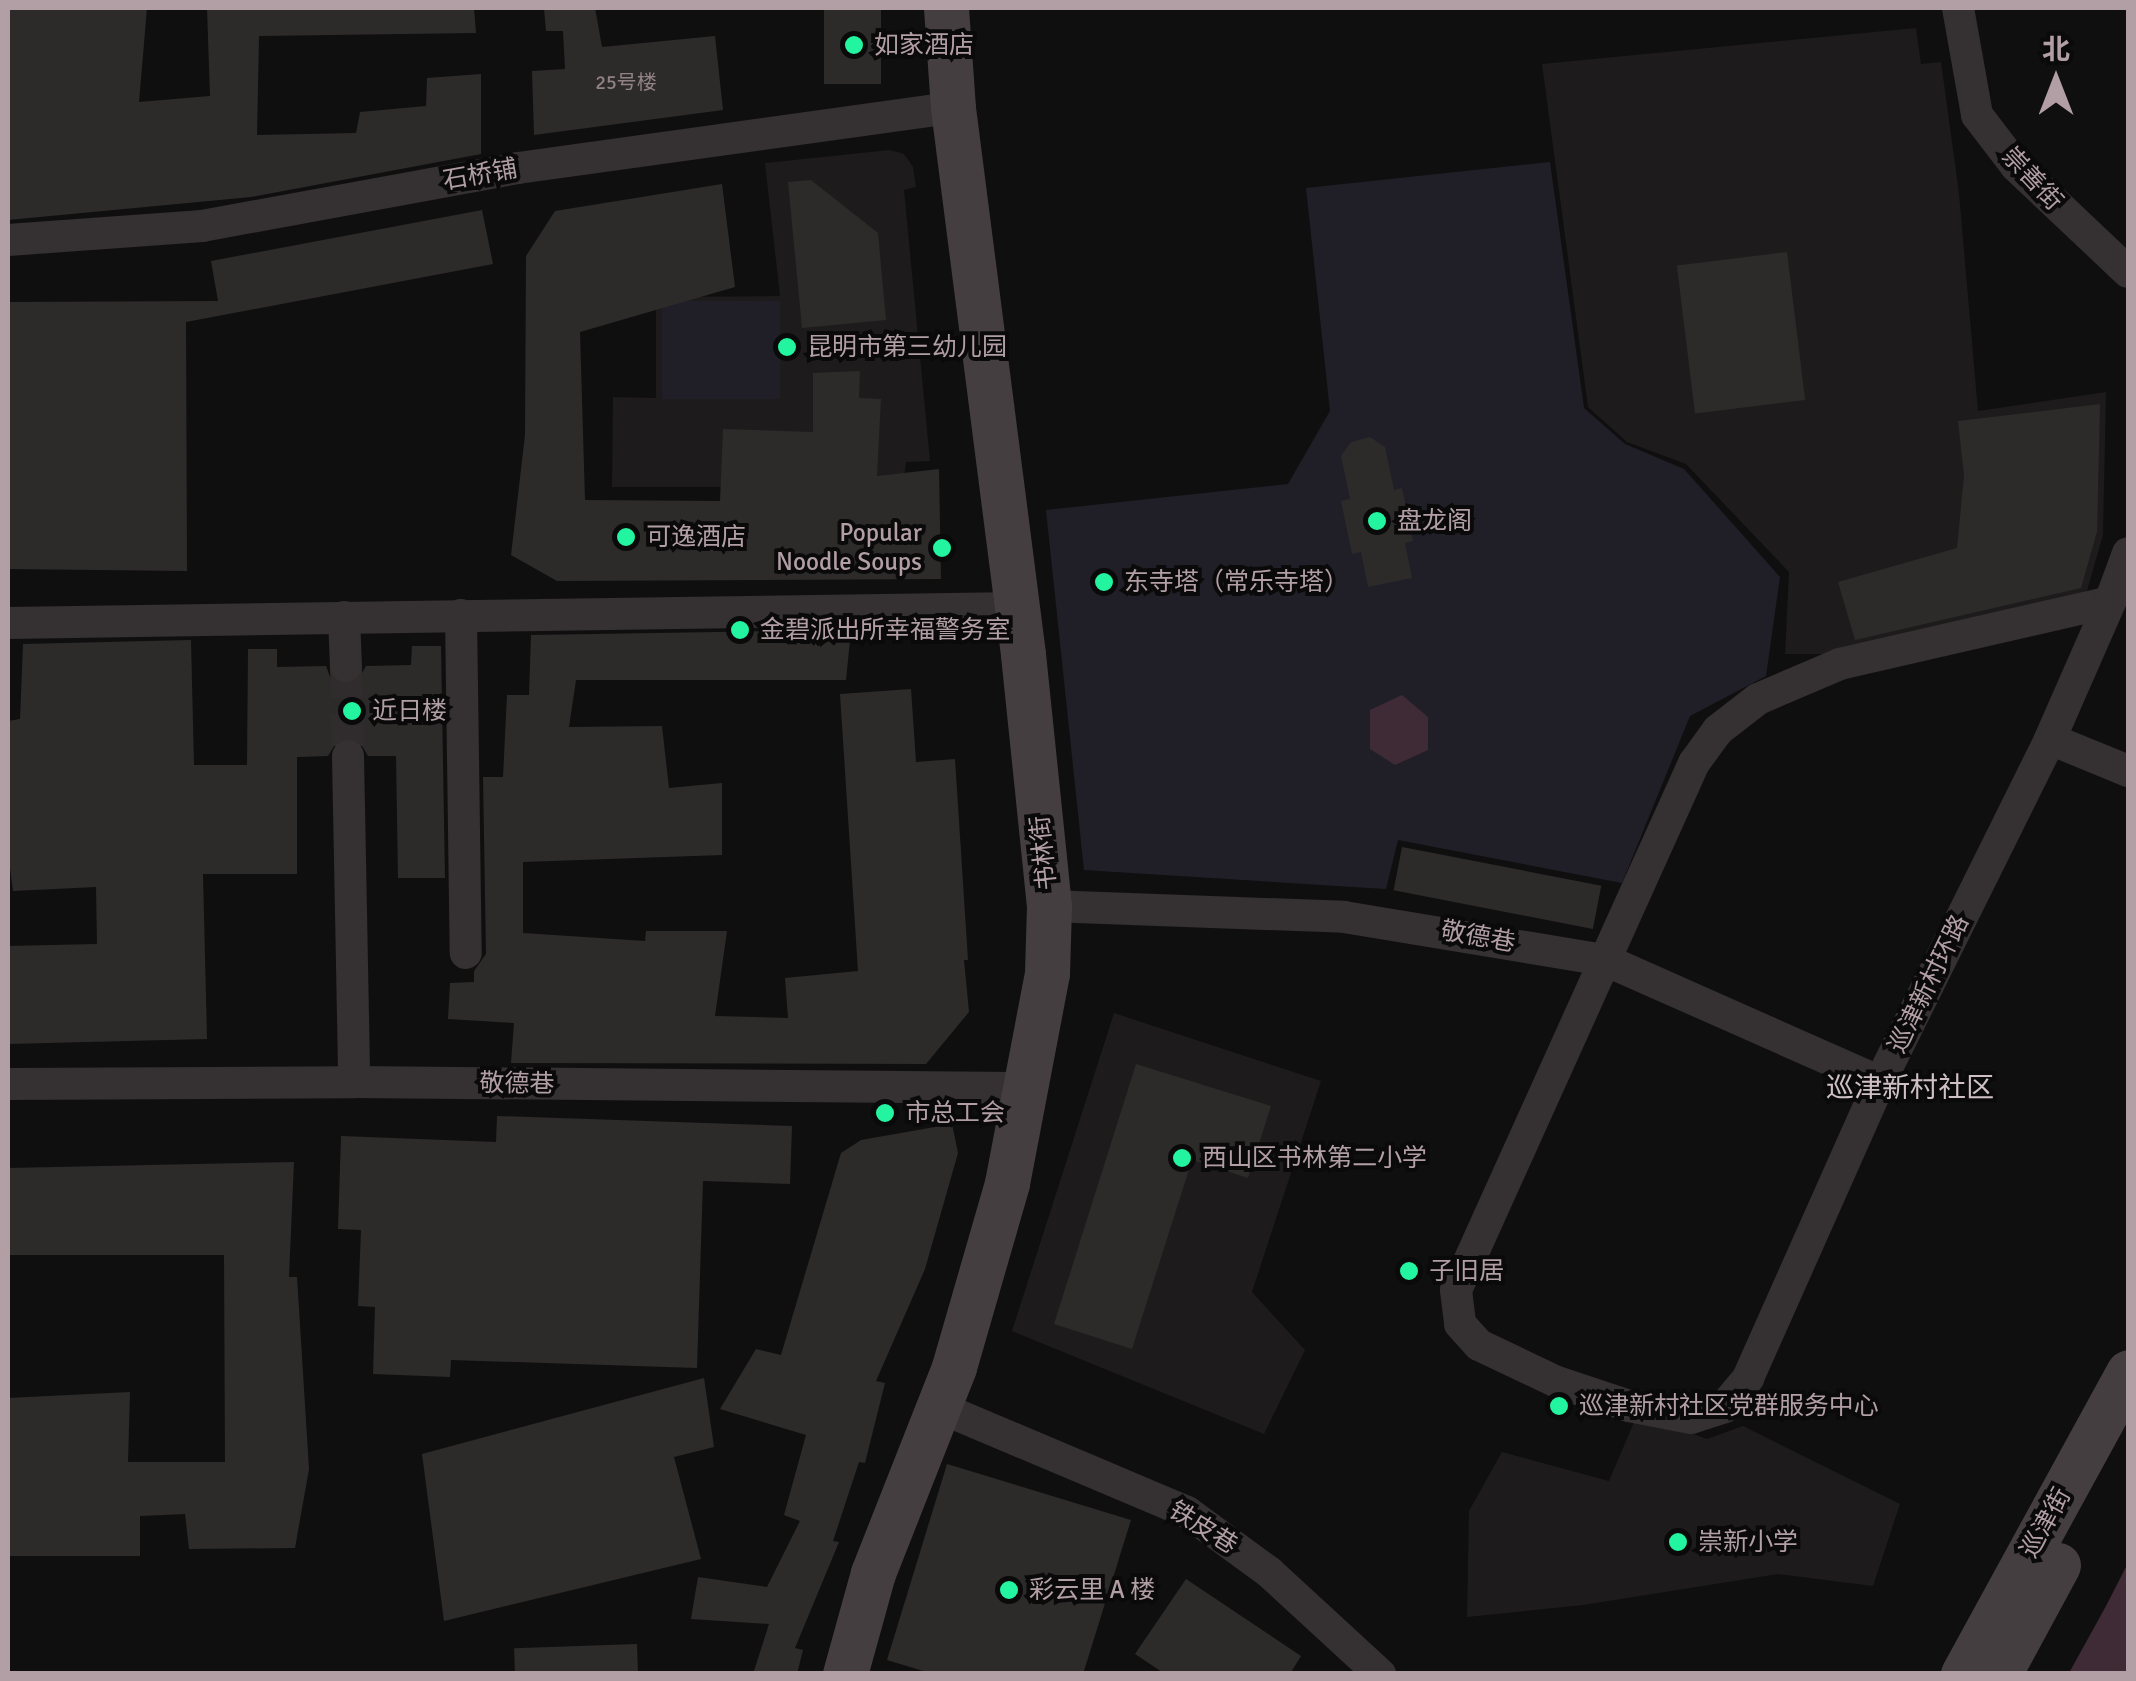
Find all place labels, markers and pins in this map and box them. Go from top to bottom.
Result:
place label: 如家酒店 [874,30,974,60]
marker: 如家酒店 [843,34,865,56]
place label: 昆明市第三幼儿园 [807,332,1007,362]
marker: 昆明市第三幼儿园 [776,336,798,358]
place label: 盘龙阁 [1397,506,1472,536]
marker: 盘龙阁 [1366,510,1388,532]
place label: Popular Noodle Soups [776,519,922,578]
place label: 可逸酒店 [646,522,746,552]
marker: 可逸酒店 [615,526,637,548]
marker: Popular Noodle Soups [931,537,953,559]
place label: 东寺塔（常乐寺塔） [1124,567,1349,597]
marker: 东寺塔（常乐寺塔） [1093,571,1115,593]
place label: 金碧派出所幸福警务室 [760,615,1010,645]
marker: 金碧派出所幸福警务室 [729,619,751,641]
place label: 近日楼 [372,696,447,726]
marker: 近日楼 [341,700,363,722]
place label: 市总工会 [905,1098,1005,1128]
marker: 市总工会 [874,1102,896,1124]
place label: 西山区书林第二小学 [1202,1143,1427,1173]
marker: 西山区书林第二小学 [1171,1147,1193,1169]
place label: 子旧居 [1429,1256,1504,1286]
marker: 子旧居 [1398,1260,1420,1282]
place label: 巡津新村社区党群服务中心 [1579,1391,1879,1421]
marker: 巡津新村社区党群服务中心 [1548,1395,1570,1417]
place label: 崇新小学 [1698,1527,1798,1557]
marker: 崇新小学 [1667,1531,1689,1553]
place label: 彩云里 A 楼 [1029,1575,1155,1605]
marker: 彩云里 A 楼 [998,1579,1020,1601]

